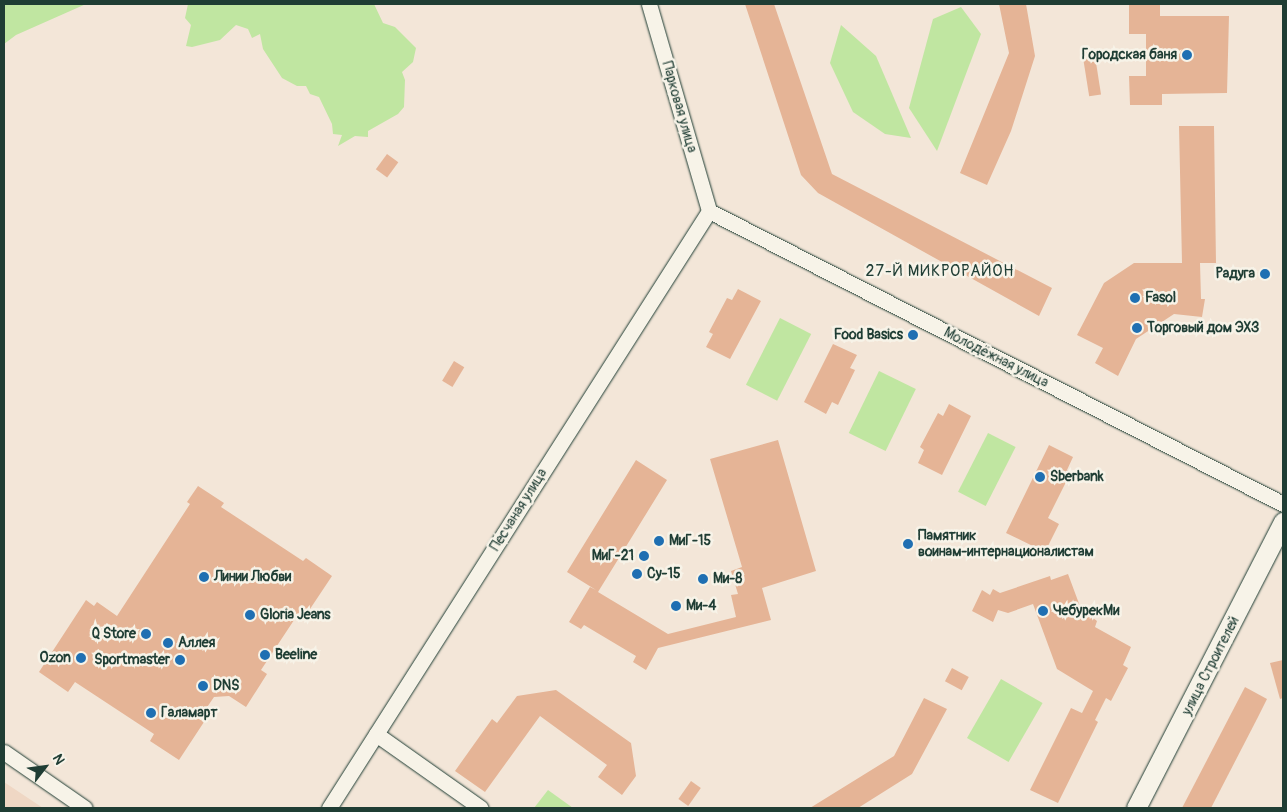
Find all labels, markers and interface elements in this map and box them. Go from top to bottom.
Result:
place label: Городская баня [1082,47,1177,63]
marker: Городская баня [1181,49,1193,61]
street label: Парковая улица [658,59,700,155]
district label: 27-Й МИКРОРАЙОН [864,261,1016,281]
place label: Радуга [1216,266,1255,282]
marker: Радуга [1259,268,1271,280]
place label: Fasol [1145,290,1176,306]
marker: Fasol [1129,292,1141,304]
place label: Торговый дом ЭХЗ [1147,320,1259,336]
marker: Торговый дом ЭХЗ [1131,322,1143,334]
street label: Молодёжная улица [941,324,1051,392]
place label: Food Basics [834,327,903,343]
marker: Food Basics [907,329,919,341]
street label: Песчаная улица [487,466,551,554]
place label: Sberbank [1050,469,1104,485]
marker: Sberbank [1034,471,1046,483]
place label: Памятник воинам-интернационалистам [918,528,1094,560]
place label: МиГ-15 [669,533,711,549]
marker: МиГ-15 [653,535,665,547]
marker: Памятник воинам-интернационалистам [902,538,914,550]
place label: МиГ-21 [592,548,634,564]
marker: МиГ-21 [638,550,650,562]
place label: Су-15 [647,566,681,582]
marker: Су-15 [631,568,643,580]
place label: Линии Любви [214,569,291,585]
marker: Линии Любви [198,571,210,583]
place label: Ми-8 [713,571,742,587]
marker: Ми-8 [697,573,709,585]
place label: Ми-4 [686,598,716,614]
marker: Ми-4 [670,600,682,612]
place label: ЧебурекМи [1053,603,1119,619]
marker: ЧебурекМи [1037,605,1049,617]
place label: Gloria Jeans [260,607,331,623]
marker: Gloria Jeans [244,609,256,621]
street label: улица Строителей [1179,614,1243,718]
place label: Q Store [91,626,136,642]
marker: Q Store [140,628,152,640]
place label: Аллея [178,635,215,651]
marker: Аллея [162,637,174,649]
place label: Beeline [275,647,317,663]
marker: Beeline [259,649,271,661]
place label: Ozon [40,650,71,666]
marker: Ozon [75,652,87,664]
place label: Sportmaster [94,652,170,668]
marker: Sportmaster [174,654,186,666]
place label: DNS [213,678,239,694]
marker: DNS [197,680,209,692]
place label: Галамарт [161,705,217,721]
marker: Галамарт [145,707,157,719]
north arrow [20,742,70,792]
text: N [49,751,68,768]

